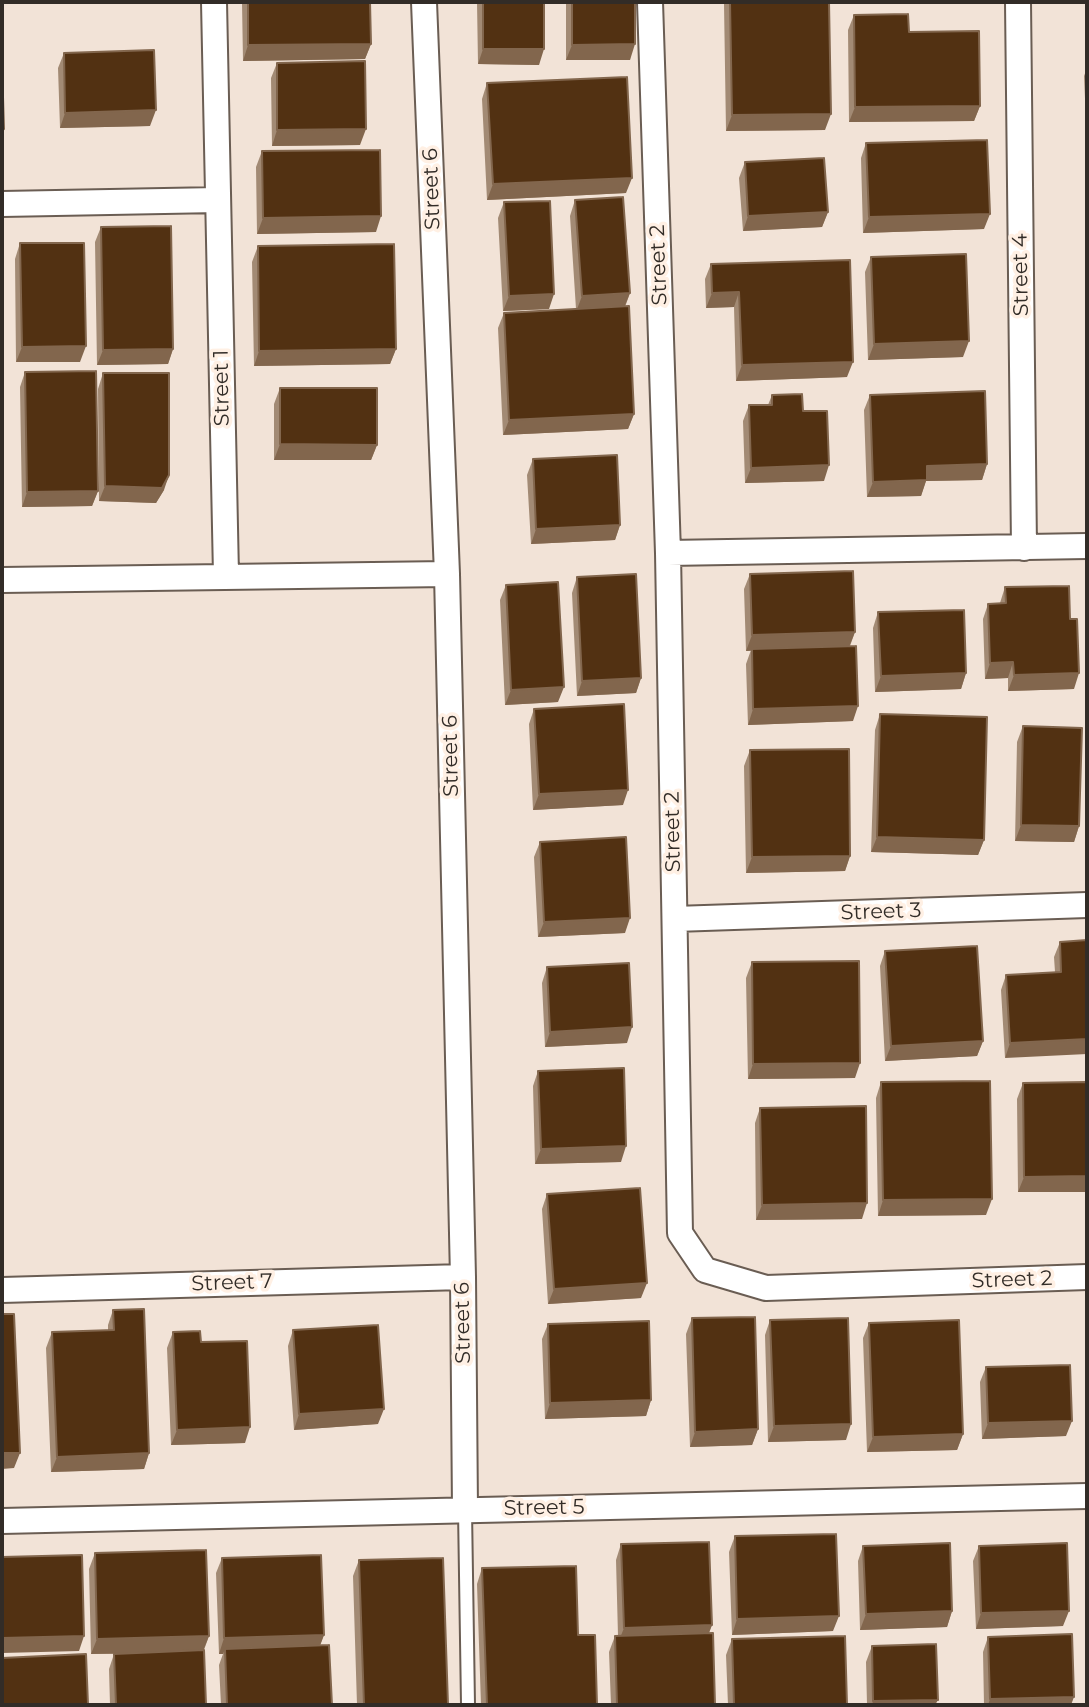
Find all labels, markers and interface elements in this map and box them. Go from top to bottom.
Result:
street label: Street 6 [418,148,446,230]
street label: Street 2 [645,224,673,306]
street label: Street 4 [1008,233,1034,317]
street label: Street 1 [209,350,235,426]
street label: Street 6 [438,715,464,797]
street label: Street 2 [660,791,686,873]
street label: Street 3 [840,898,922,926]
street label: Street 2 [971,1266,1053,1294]
street label: Street 7 [191,1269,273,1297]
street label: Street 6 [450,1282,476,1364]
street label: Street 5 [503,1495,585,1521]

